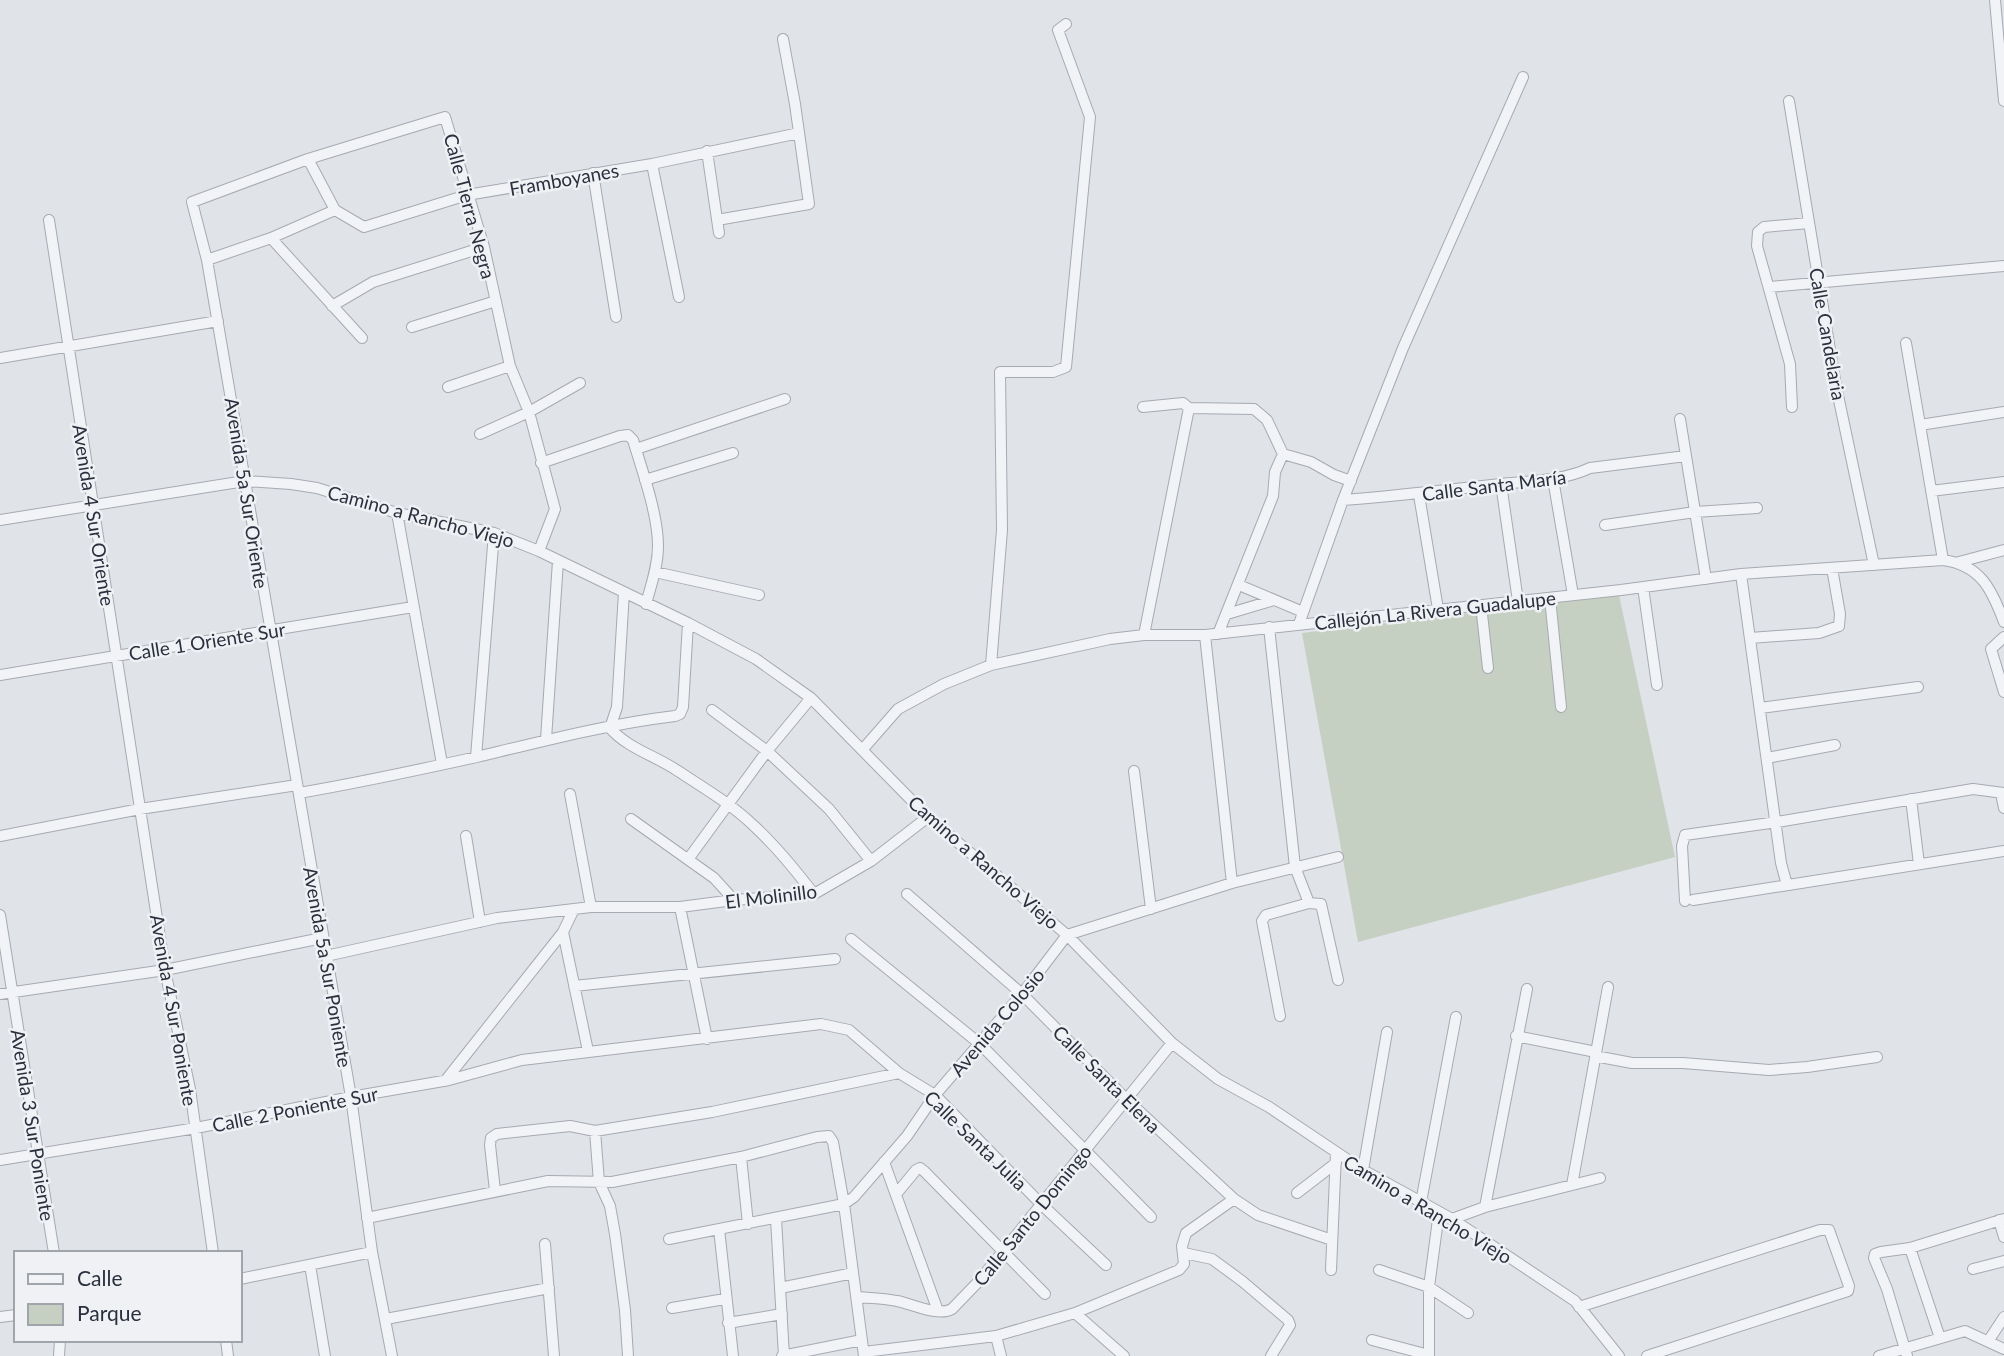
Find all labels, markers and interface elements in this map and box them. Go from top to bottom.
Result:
street label: Calle Tierra Negra [440,131,500,281]
street label: Framboyanes [507,158,621,200]
street label: Calle Candelaria [1805,266,1851,402]
street label: Avenida 5a Sur Oriente [221,396,273,590]
street label: Avenida 4 Sur Oriente [68,423,120,607]
street label: Calle Santa María [1421,465,1567,505]
street label: Camino a Rancho Viejo [325,480,517,552]
street label: Callejón La Rivera Guadalupe [1313,586,1557,634]
street label: Calle 1 Oriente Sur [127,617,287,665]
street label: Camino a Rancho Viejo [904,790,1064,934]
street label: Avenida 5a Sur Poniente [299,865,357,1069]
street label: El Molinillo [724,879,818,913]
street label: Avenida 4 Sur Poniente [146,913,202,1107]
street label: Avenida Colosio [945,963,1049,1081]
street label: Calle Santa Elena [1048,1020,1166,1138]
street label: Avenida 3 Sur Poniente [6,1027,60,1223]
street label: Calle 2 Poniente Sur [210,1082,380,1136]
street label: Calle Santa Julia [920,1085,1032,1195]
street label: Calle Santo Domingo [968,1140,1096,1290]
street label: Camino a Rancho Viejo [1340,1150,1516,1268]
legend [14,1251,242,1342]
text: Calle [77,1265,122,1290]
text: Parque [77,1300,142,1325]

